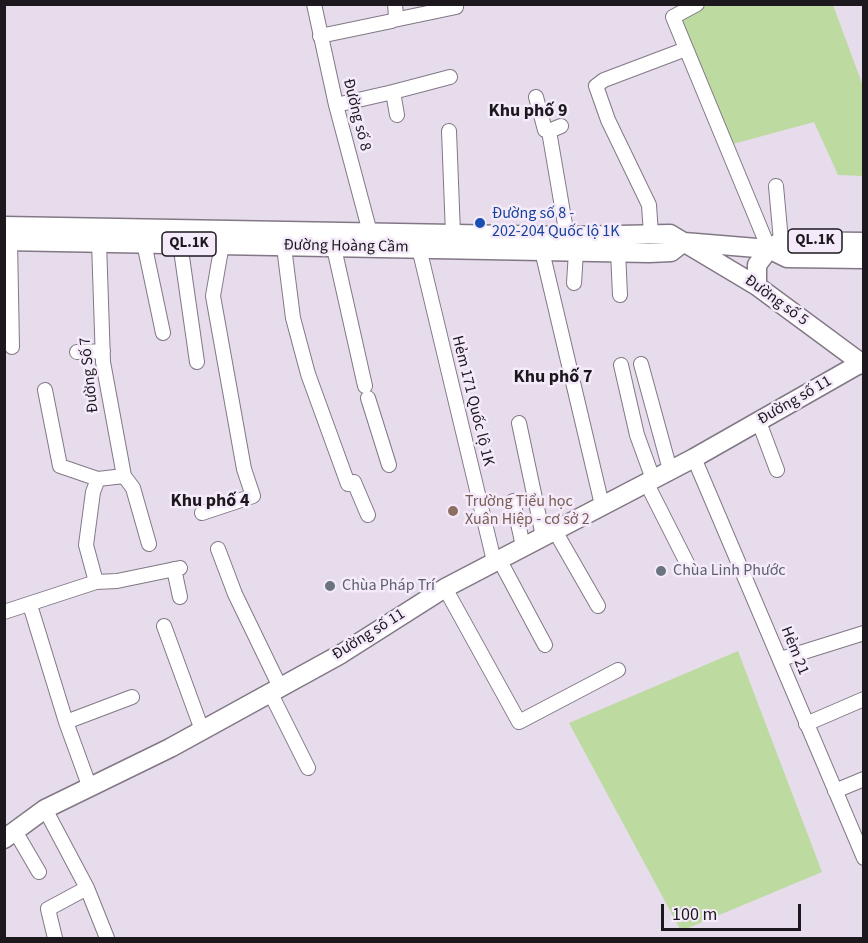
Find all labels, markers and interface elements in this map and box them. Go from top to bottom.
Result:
street label: Đường số 8 [338,77,374,153]
district label: Khu phố 9 [489,101,567,123]
place label: Đường số 8 - 202-204 Quốc lộ 1K [492,204,620,242]
marker: Đường số 8 - 202-204 Quốc lộ 1K [473,216,487,230]
road number: QL.1K [788,229,842,253]
road number: QL.1K [162,232,216,256]
street label: Đường Hoàng Cầm [283,236,409,258]
street label: Đường số 5 [740,271,812,331]
street label: Hẻm 171 Quốc lộ 1K [447,334,497,468]
street label: Đường Số 7 [76,336,104,414]
district label: Khu phố 7 [514,367,592,389]
street label: Đường số 11 [755,372,835,430]
district label: Khu phố 4 [171,491,249,513]
place label: Trường Tiểu học Xuân Hiệp - cơ sở 2 [465,492,590,530]
marker: Trường Tiểu học Xuân Hiệp - cơ sở 2 [446,504,460,518]
place label: Chùa Linh Phước [673,561,786,581]
marker: Chùa Linh Phước [654,564,668,578]
place label: Chùa Pháp Trí [342,576,435,596]
marker: Chùa Pháp Trí [323,579,337,593]
street label: Đường số 11 [329,605,409,665]
street label: Hẻm 21 [776,624,812,678]
scale bar [664,892,804,930]
text: 100 m [672,902,717,927]

